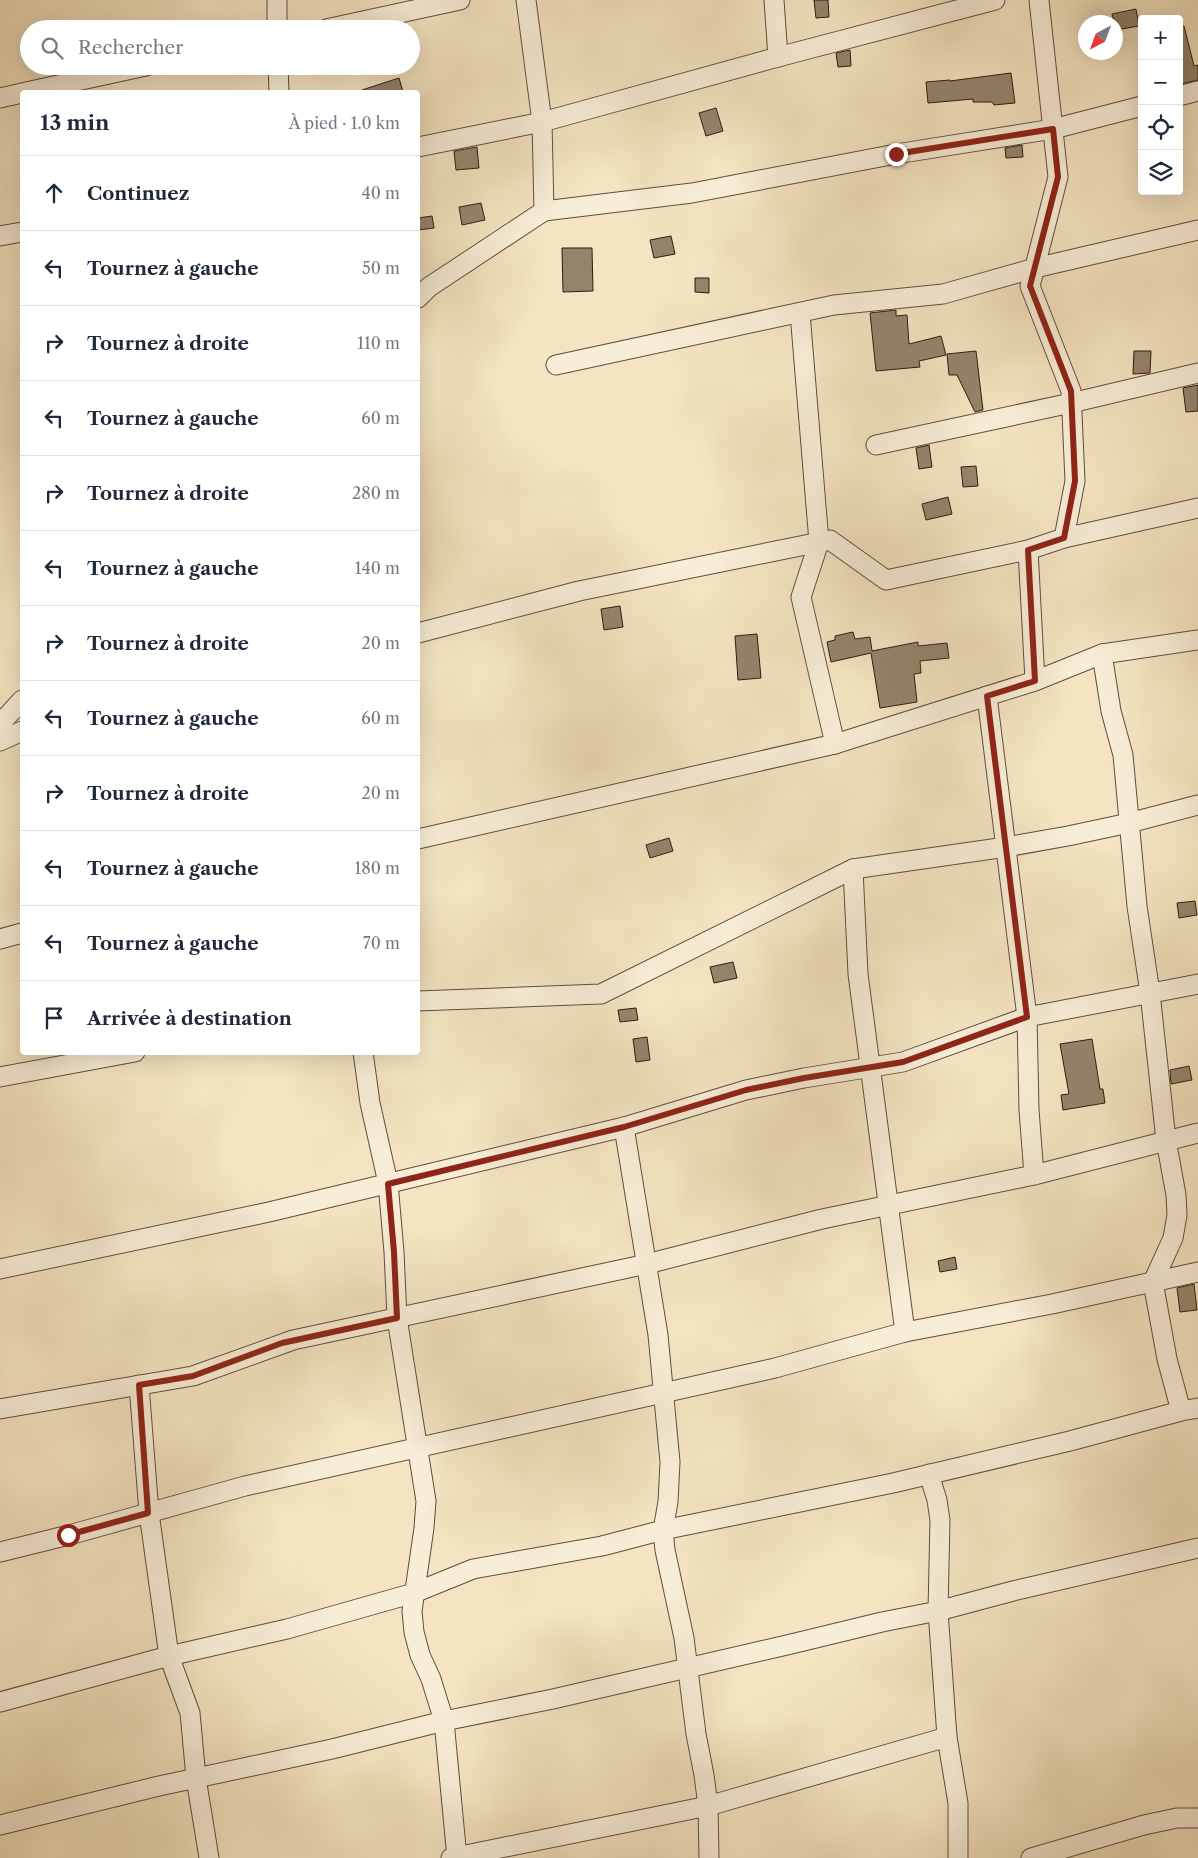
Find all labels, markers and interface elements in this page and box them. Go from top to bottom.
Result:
north arrow [1078,15,1123,60]
map controls [1138,15,1183,195]
button: + [1138,15,1183,60]
search box [20,20,420,75]
icon: search [38,34,66,62]
text: Rechercher [78,36,183,59]
button: − [1138,60,1183,105]
button: locate [1138,105,1183,150]
text: 13 min [40,110,109,135]
text: À pied · 1.0 km [289,113,400,133]
route end [885,143,908,166]
button: layers [1138,150,1183,195]
icon: ahead [40,179,68,207]
text: Continuez [87,182,189,205]
text: 40 m [361,183,400,203]
icon: left [40,254,68,282]
text: Tournez à gauche [87,257,259,280]
text: 50 m [362,258,400,278]
icon: right [40,329,68,357]
text: Tournez à droite [87,332,249,355]
text: 110 m [357,333,400,353]
icon: left [40,404,68,432]
text: Tournez à gauche [87,407,259,430]
text: 60 m [361,408,400,428]
icon: right [40,479,68,507]
text: Tournez à droite [87,482,249,505]
text: 280 m [352,483,400,503]
icon: left [40,554,68,582]
text: Tournez à gauche [87,557,259,580]
text: 140 m [355,558,400,578]
icon: right [40,629,68,657]
text: Tournez à droite [87,632,249,655]
text: 20 m [361,633,400,653]
icon: left [40,704,68,732]
text: Tournez à gauche [87,707,259,730]
text: 60 m [361,708,400,728]
icon: right [40,779,68,807]
text: Tournez à droite [87,782,249,805]
text: 20 m [361,783,400,803]
icon: left [40,854,68,882]
text: Tournez à gauche [87,857,259,880]
text: 180 m [354,858,400,878]
icon: left [40,929,68,957]
text: Tournez à gauche [87,932,259,955]
text: 70 m [363,933,400,953]
icon: arrive [40,1004,68,1032]
text: Arrivée à destination [87,1007,292,1030]
route start [57,1524,80,1547]

